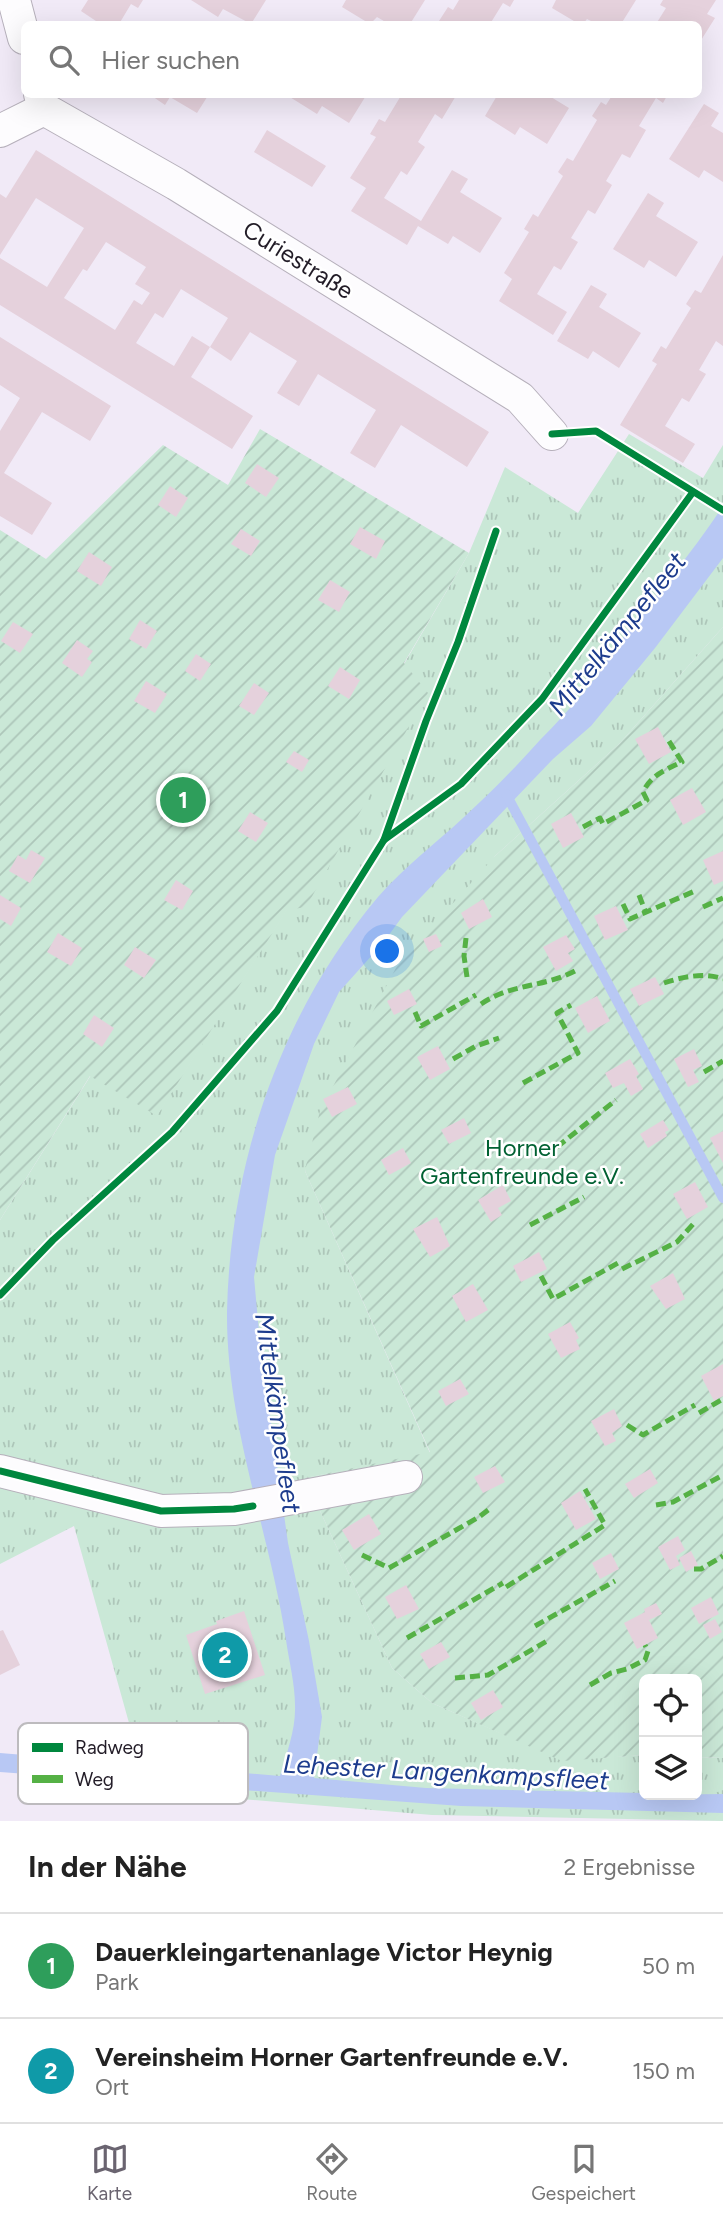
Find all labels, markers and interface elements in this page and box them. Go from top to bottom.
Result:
search box [21,21,702,98]
icon: search [45,41,83,79]
text: Hier suchen [101,44,240,76]
street label: Curiestraße [238,214,359,305]
water label: Mittelkämpefleet [541,545,693,722]
pin: 1 [160,774,206,826]
your location [370,934,404,968]
park label: Horner Gartenfreunde e.V. [420,1133,624,1190]
water label: Mittelkämpefleet [248,1311,308,1516]
pin: 2 [202,1629,248,1681]
map controls [639,1674,702,1800]
button: locate [639,1674,702,1737]
legend [18,1723,248,1804]
text: Radweg [75,1736,144,1759]
button: layers [639,1737,702,1800]
water label: Lehester Langenkampsfleet [282,1747,611,1797]
text: Weg [75,1768,114,1791]
text: In der Nähe [28,1848,187,1885]
text: 2 Ergebnisse [563,1853,695,1881]
text: Dauerkleingartenanlage Victor Heynig [95,1936,553,1968]
text: 1 [46,1952,56,1980]
text: 50 m [642,1952,695,1980]
text: Park [95,1968,139,1996]
text: Vereinsheim Horner Gartenfreunde e.V. [95,2041,568,2073]
text: 2 [44,2057,58,2085]
text: 150 m [632,2057,695,2085]
text: Ort [95,2073,129,2101]
tab: Karte [87,2140,132,2205]
tab: Route [306,2140,357,2205]
tab: Gespeichert [531,2140,636,2205]

